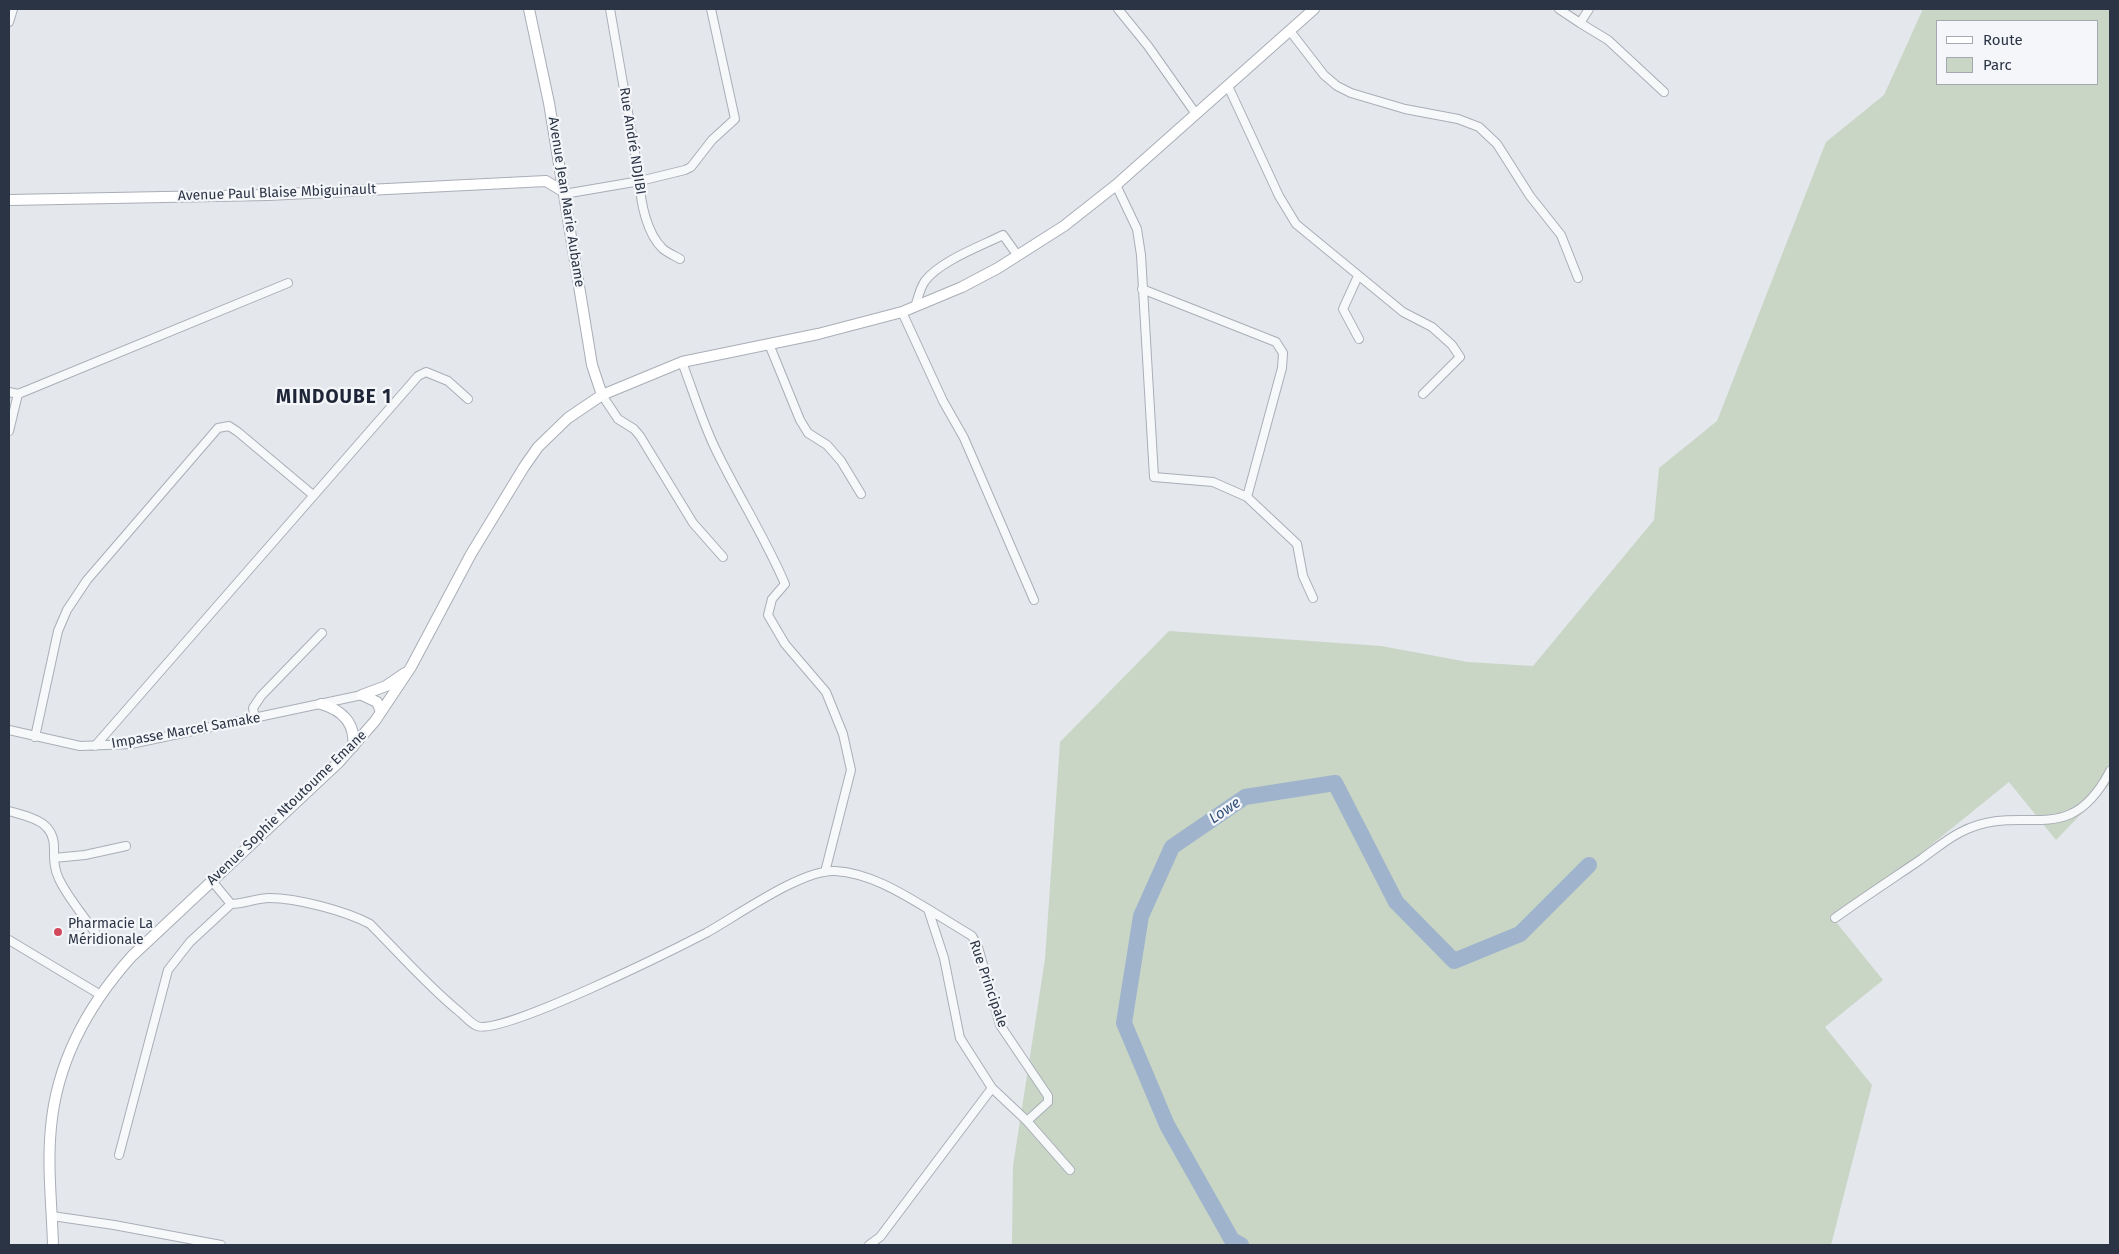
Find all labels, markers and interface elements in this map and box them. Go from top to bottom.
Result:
legend [1936,20,2099,85]
text: Route [1983,31,2023,49]
text: Parc [1983,56,2012,74]
street label: Rue André NDJIBI [615,86,649,196]
street label: Avenue Jean Marie Aubame [544,116,588,288]
street label: Avenue Paul Blaise Mbiguinault [177,181,377,205]
district label: MINDOUBE 1 [275,387,393,409]
street label: Impasse Marcel Samake [110,710,262,752]
street label: Avenue Sophie Ntoutoume Emane [204,727,370,889]
water label: Lowe [1206,794,1244,828]
place label: Pharmacie La Méridionale [68,916,153,949]
marker: Pharmacie La Méridionale [52,926,64,938]
street label: Rue Principale [965,938,1011,1030]

